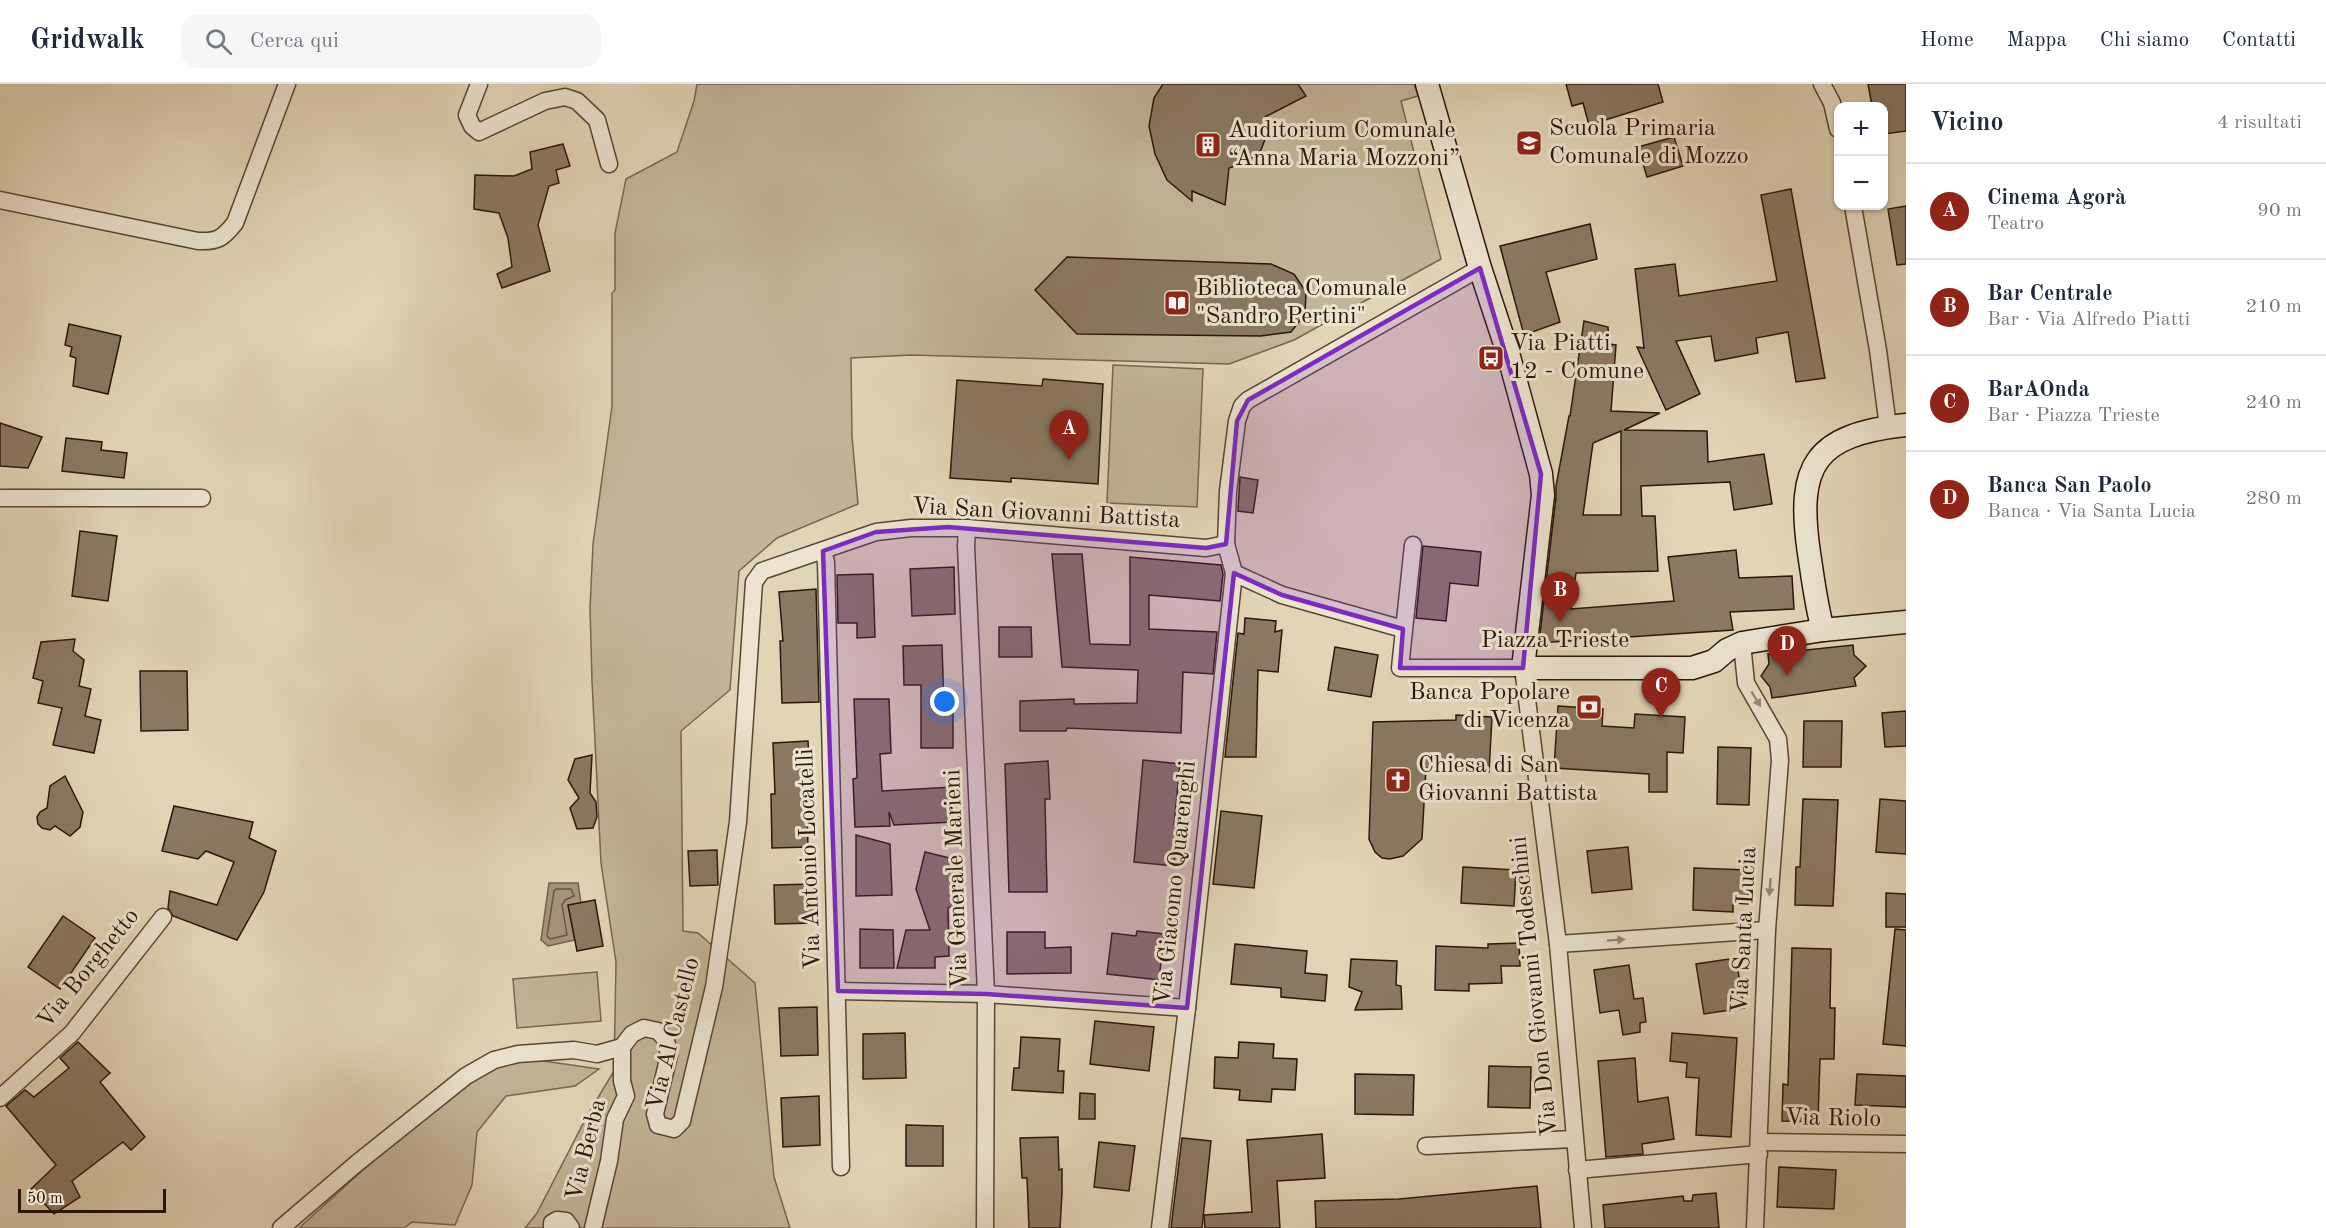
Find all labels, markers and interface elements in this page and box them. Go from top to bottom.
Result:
search box [181,14,601,68]
icon: search [202,25,235,58]
text: Gridwalk [30,27,145,55]
text: Cerca qui [250,30,339,52]
text: Home [1920,30,1974,51]
text: Mappa [2007,30,2067,51]
text: Chi siamo [2100,30,2189,51]
text: Contatti [2222,30,2296,51]
map controls [1834,102,1888,210]
button: + [1834,102,1888,156]
text: Vicino [1930,110,2004,136]
text: 4 risultati [2217,113,2302,133]
place label: Scuola Primaria Comunale di Mozzo [1549,117,1749,169]
place label: Auditorium Comunale “Anna Maria Mozzoni” [1228,119,1460,171]
school or university icon: Scuola Primaria Comunale di Mozzo [1514,128,1544,158]
building icon: Auditorium Comunale “Anna Maria Mozzoni” [1193,130,1223,160]
button: − [1834,156,1888,210]
text: Cinema Agorà [1987,187,2126,209]
text: A [1942,201,1957,221]
text: 90 m [2257,201,2302,221]
text: Teatro [1987,214,2044,234]
place label: Biblioteca Comunale "Sandro Pertini" [1196,277,1407,329]
text: Bar Centrale [1987,283,2113,305]
library icon: Biblioteca Comunale "Sandro Pertini" [1162,288,1192,318]
text: B [1942,297,1957,317]
text: 210 m [2246,297,2302,317]
text: Bar · Via Alfredo Piatti [1987,310,2190,330]
place label: Via Piatti 12 - Comune [1510,332,1644,384]
bus stop icon: Via Piatti 12 - Comune [1476,343,1506,373]
text: BarAOnda [1987,379,2090,401]
text: C [1943,393,1956,413]
text: 240 m [2246,393,2302,413]
text: Bar · Piazza Trieste [1987,406,2160,426]
pin: A [1050,410,1088,460]
text: Banca San Paolo [1987,475,2151,497]
text: D [1942,489,1957,509]
text: 280 m [2246,489,2302,509]
street label: Via San Giovanni Battista [911,495,1181,533]
text: Banca · Via Santa Lucia [1987,502,2196,522]
pin: B [1540,572,1580,622]
pin: D [1768,626,1806,676]
street label: Piazza Trieste [1481,629,1629,653]
pin: C [1642,668,1680,718]
place label: Banca Popolare di Vicenza [1409,681,1570,733]
your location [930,687,959,716]
one-way arrow [1750,691,1761,707]
bank icon: Banca Popolare di Vicenza [1574,692,1604,722]
street label: Via Antonio Locatelli [794,748,826,970]
place label: Chiesa di San Giovanni Battista [1418,754,1598,806]
street label: Via Giacomo Quarenghi [1151,759,1201,1007]
church icon: Chiesa di San Giovanni Battista [1383,765,1413,795]
street label: Via Generale Marieni [941,769,973,989]
street label: Via Don Giovanni Todeschini [1507,835,1563,1137]
street label: Via Santa Lucia [1729,846,1761,1014]
one-way arrow [1766,878,1775,897]
street label: Via Borghetto [34,904,144,1034]
one-way arrow [1607,935,1626,945]
street label: Via Al Castello [643,955,705,1113]
street label: Via Berba [563,1096,611,1203]
street label: Via Riolo [1785,1106,1881,1132]
scale bar [18,1186,166,1214]
text: 50 m [27,1191,63,1207]

